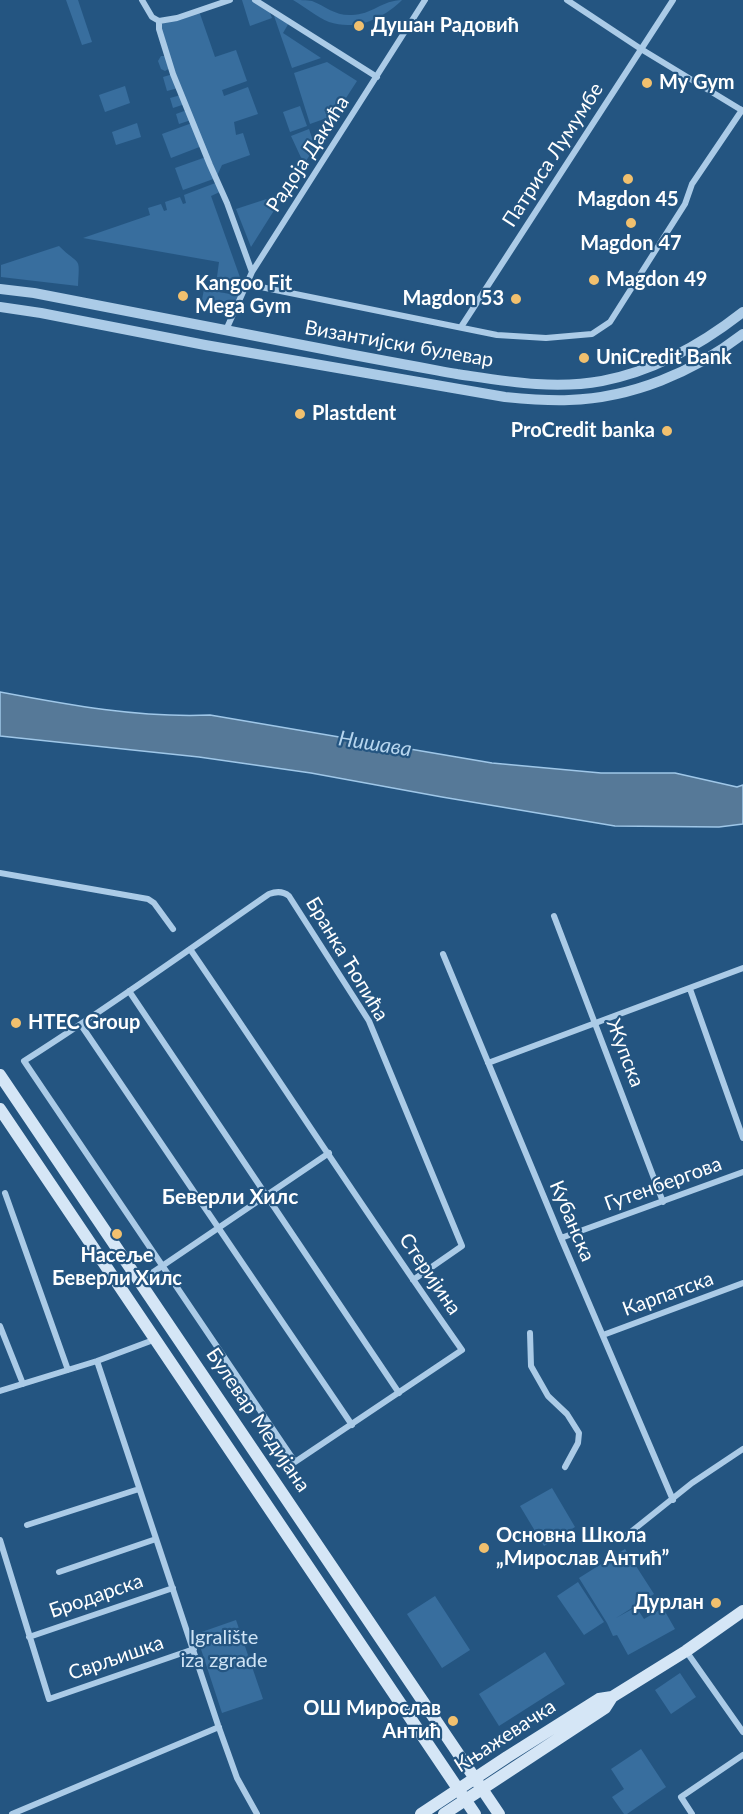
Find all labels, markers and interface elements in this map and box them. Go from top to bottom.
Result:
place label: Душан Радовић [371,14,519,38]
marker: Душан Радовић [352,19,366,33]
place label: My Gym [659,71,735,95]
marker: My Gym [640,76,654,90]
street label: Патриса Лумумбе [497,78,609,232]
street label: Радоја Дакића [262,91,354,217]
marker: Magdon 45 [621,172,635,186]
place label: Magdon 45 [577,188,679,212]
marker: Magdon 47 [624,216,638,230]
place label: Magdon 47 [580,232,682,256]
place label: Magdon 49 [606,268,707,292]
place label: Kangoo Fit Mega Gym [195,272,292,319]
marker: Magdon 49 [587,273,601,287]
place label: Magdon 53 [403,287,504,311]
marker: Kangoo Fit Mega Gym [176,289,190,303]
marker: Magdon 53 [509,292,523,306]
street label: Византијски булевар [303,316,495,372]
place label: UniCredit Bank [596,346,732,370]
marker: UniCredit Bank [577,351,591,365]
place label: Plastdent [312,402,396,426]
marker: Plastdent [293,407,307,421]
place label: ProCredit banka [511,419,655,443]
marker: ProCredit banka [660,424,674,438]
water label: Нишава [337,726,413,762]
street label: Бранка Ћопића [301,893,393,1025]
place label: HTEC Group [28,1011,140,1035]
street label: Жупска [601,1015,649,1091]
marker: HTEC Group [9,1016,23,1030]
street label: Гутенбергова [601,1152,725,1216]
street label: Кубанска [544,1177,600,1265]
district label: Беверли Хилс [162,1184,298,1210]
marker: Насеље Беверли Хилс [110,1227,124,1241]
street label: Стеријина [394,1229,466,1319]
place label: Насеље Беверли Хилс [52,1244,182,1291]
street label: Карпатска [619,1266,717,1322]
street label: Булевар Медијана [201,1344,315,1496]
place label: Основна Школа „Мирослав Антић” [496,1524,669,1571]
marker: Основна Школа „Мирослав Антић” [477,1541,491,1555]
street label: Бродарска [46,1569,146,1623]
place label: Дурлан [634,1591,704,1615]
marker: Дурлан [709,1596,723,1610]
park label: Igralište iza zgrade [180,1626,268,1673]
street label: Сврљишка [65,1631,167,1685]
street label: Књажевачка [450,1694,560,1778]
place label: ОШ Мирослав Антић [303,1697,441,1744]
marker: ОШ Мирослав Антић [446,1714,460,1728]

